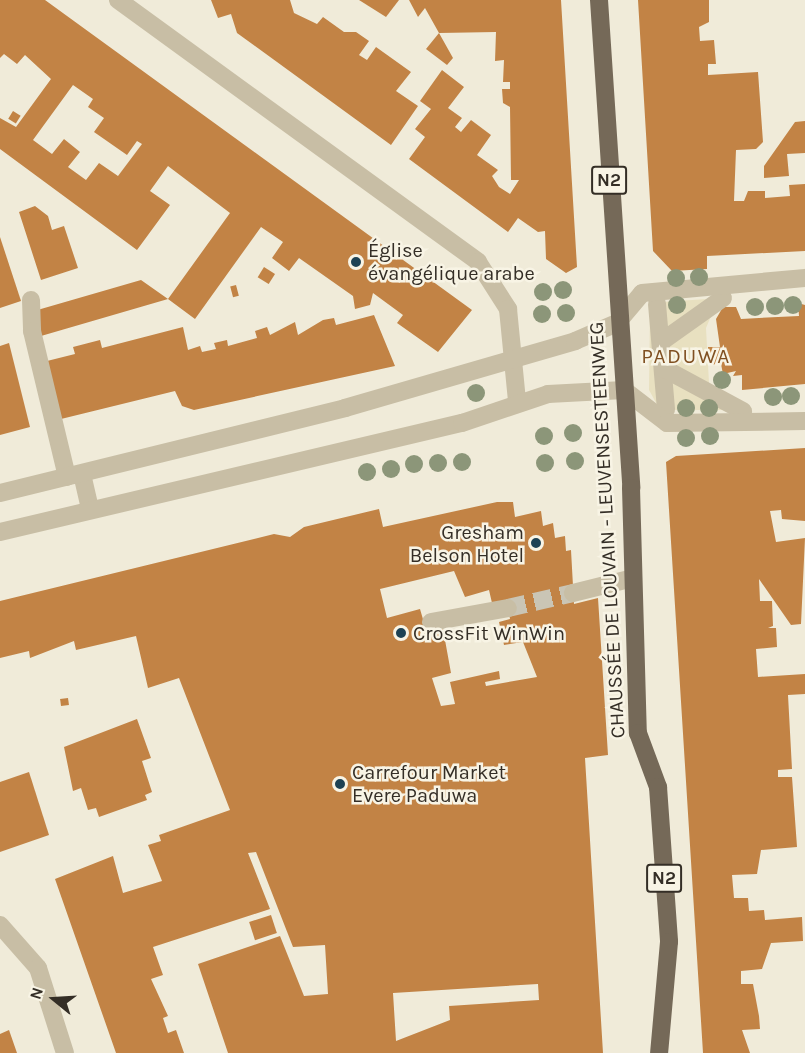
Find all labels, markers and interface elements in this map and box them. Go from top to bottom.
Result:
road number: N2 [591,165,627,195]
place label: Église évangélique arabe [368,238,535,285]
marker: Église évangélique arabe [349,255,363,269]
street label: CHAUSSÉE DE LOUVAIN - LEUVENSESTEENWEG [584,321,630,739]
district label: PADUWA [641,343,731,369]
place label: Gresham Belson Hotel [410,520,524,567]
marker: Gresham Belson Hotel [529,536,543,550]
place label: CrossFit WinWin [413,621,565,645]
marker: CrossFit WinWin [394,626,408,640]
place label: Carrefour Market Evere Paduwa [352,760,506,807]
marker: Carrefour Market Evere Paduwa [333,777,347,791]
road number: N2 [646,863,682,893]
north arrow [24,969,84,1029]
text: N [26,985,47,1002]

